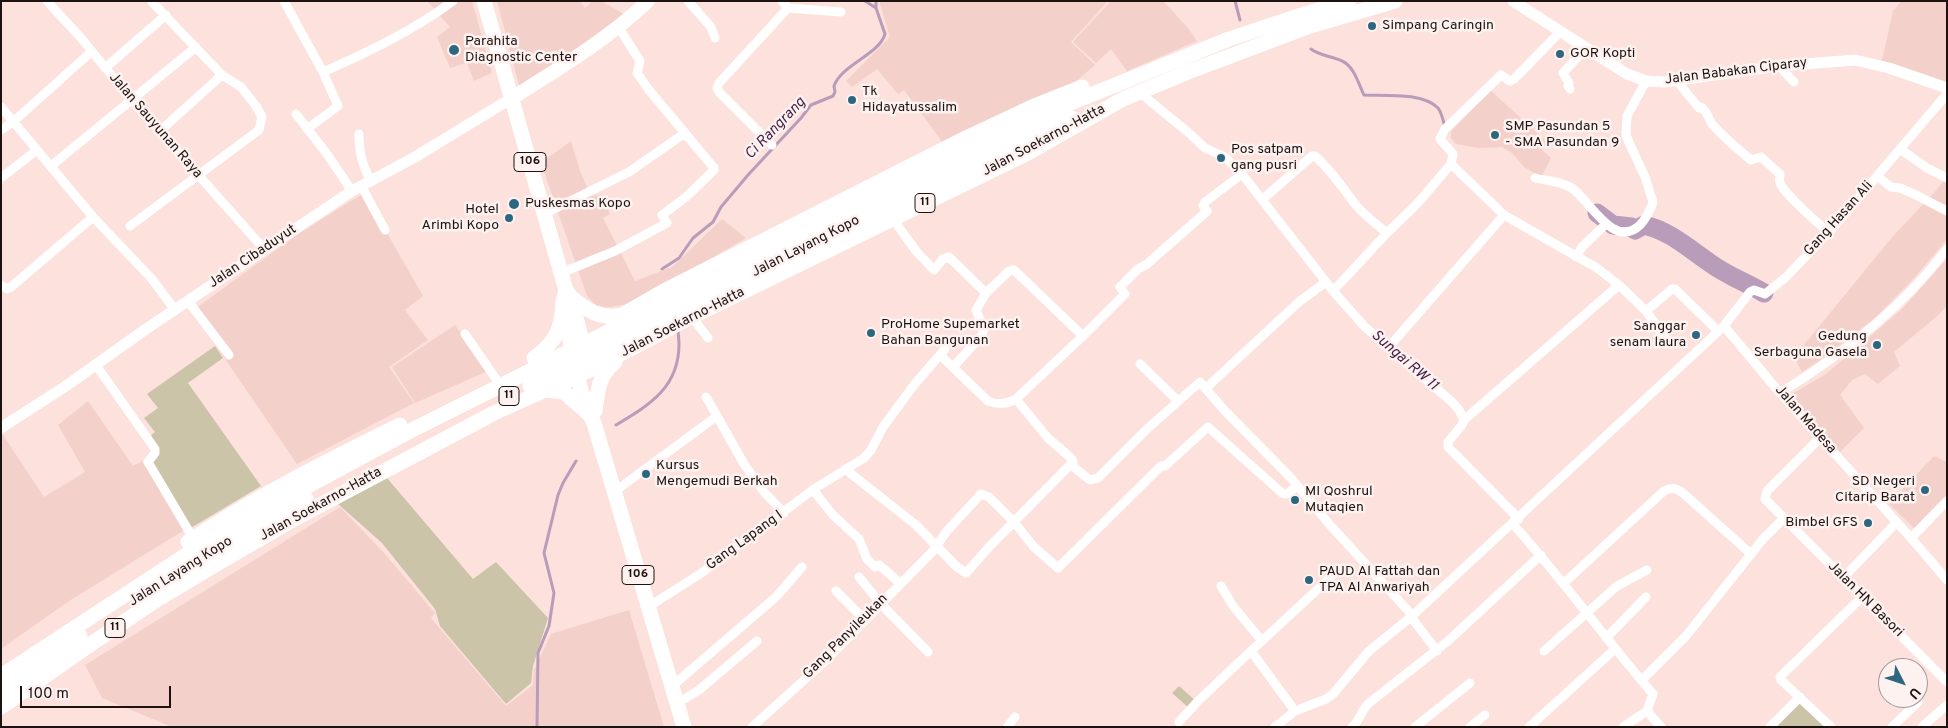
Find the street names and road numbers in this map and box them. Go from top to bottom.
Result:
street label: Jalan Babakan Ciparay [1664,55,1808,89]
street label: Jalan Sauyunan Raya [105,70,205,182]
street label: Jalan Soekarno-Hatta [980,102,1108,180]
road number: 106 [514,152,546,172]
street label: Gang Hasan Ali [1801,178,1877,260]
road number: 11 [915,194,935,212]
street label: Jalan Layang Kopo [749,212,863,282]
street label: Jalan Cibaduyut [206,221,300,293]
street label: Jalan Soekarno-Hatta [618,284,748,362]
street label: Jalan Madesa [1771,382,1839,458]
road number: 11 [499,386,519,406]
street label: Jalan Soekarno-Hatta [257,465,385,545]
street label: Gang Lapang I [703,508,787,574]
street label: Jalan Layang Kopo [126,533,236,611]
street label: Jalan HN Basori [1824,559,1906,641]
road number: 106 [622,566,654,584]
street label: Gang Panyileukan [800,591,892,683]
road number: 11 [105,618,125,638]

